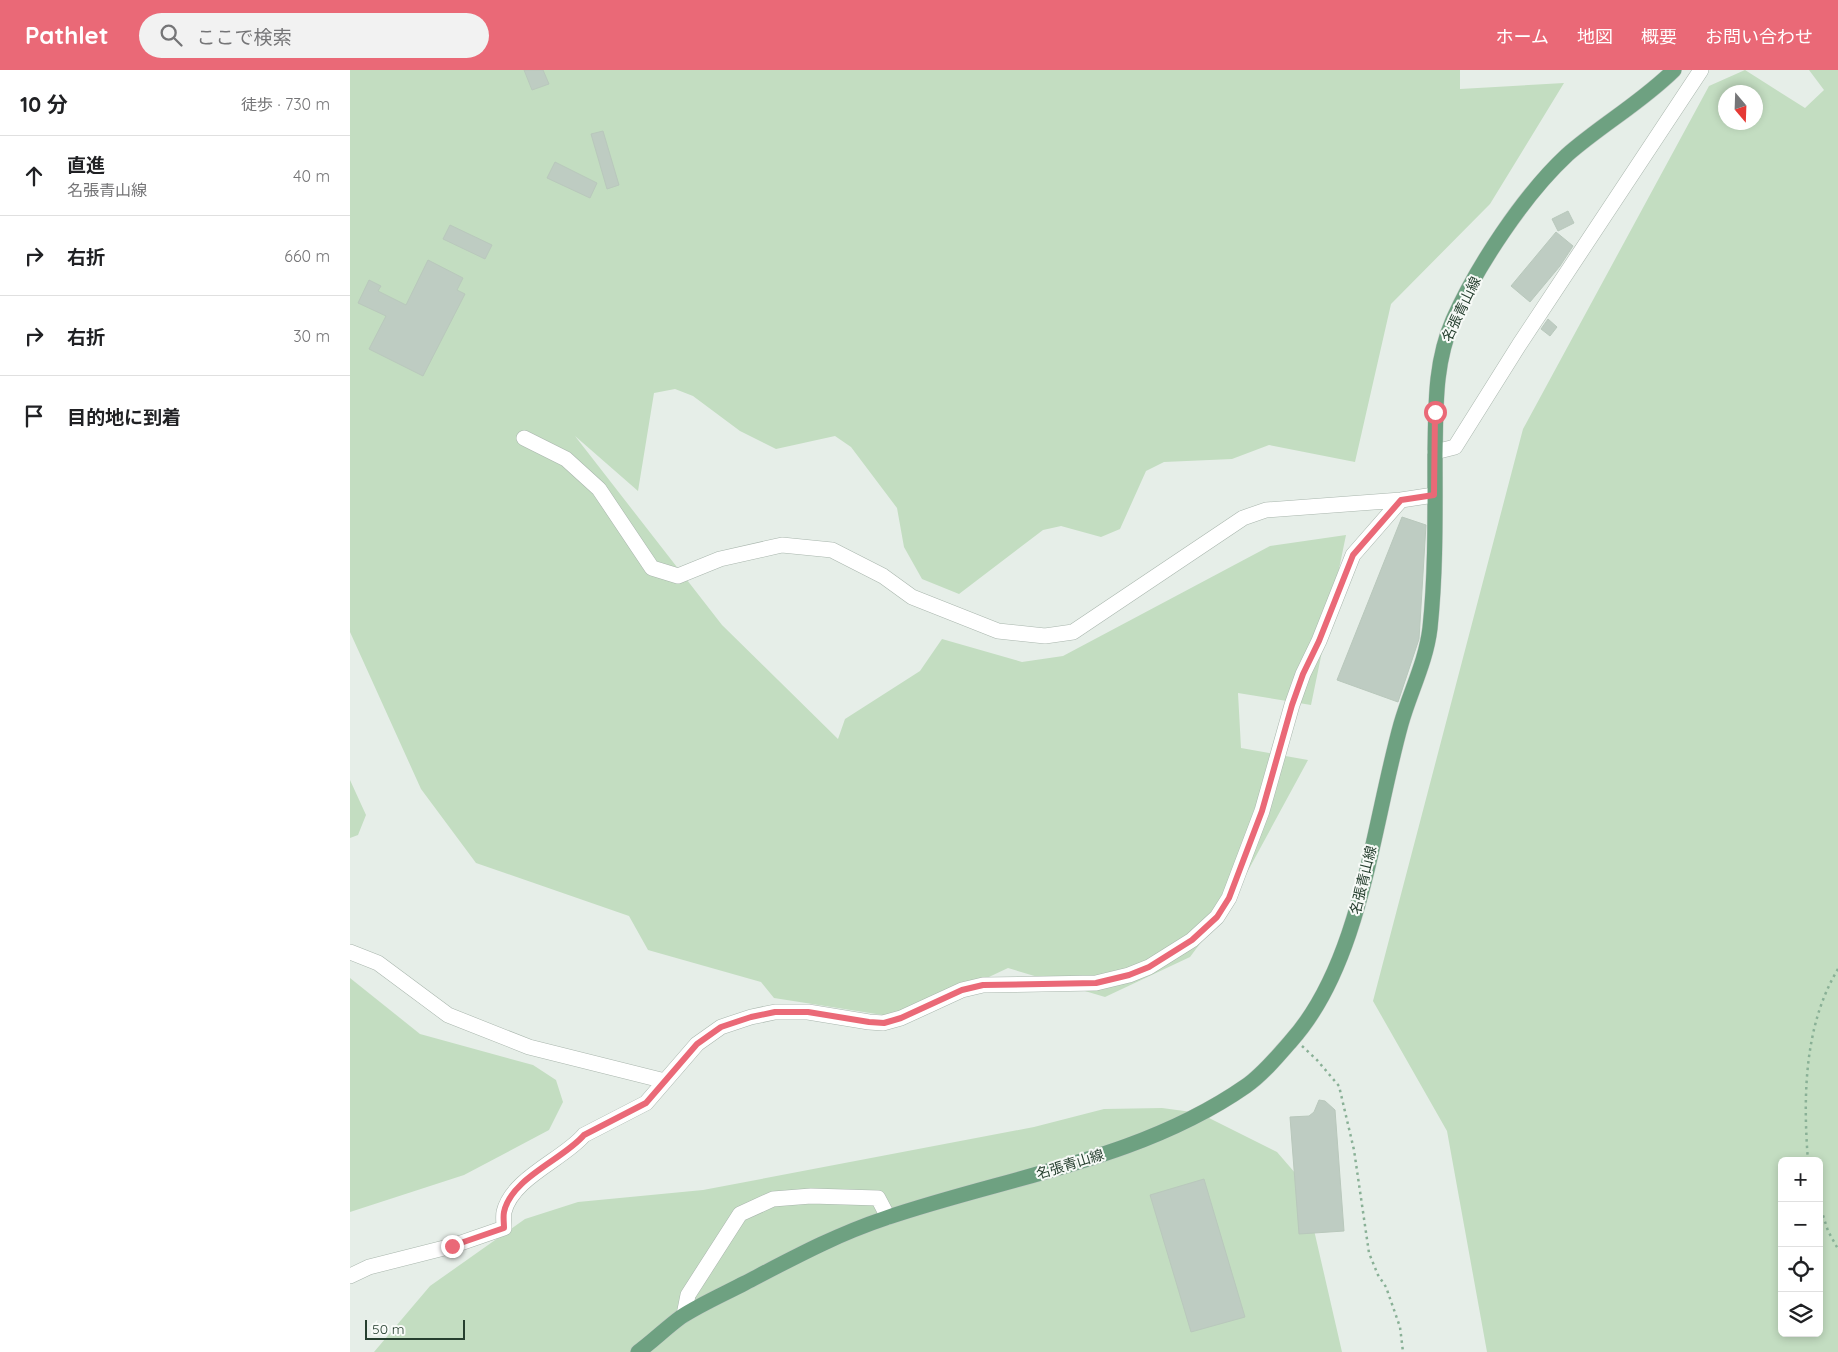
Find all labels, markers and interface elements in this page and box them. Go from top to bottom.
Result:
search box [139,13,489,58]
text: Pathlet [25,20,109,50]
icon: search [157,21,185,49]
text: ここで検索 [197,25,292,49]
text: ホーム [1496,25,1549,48]
text: 地図 [1577,25,1613,48]
text: 概要 [1641,25,1677,48]
text: お問い合わせ [1705,25,1813,48]
north arrow [1718,85,1763,130]
text: 10 分 [20,91,68,117]
text: 徒歩 · 730 m [241,94,330,114]
text: 直進 [67,153,105,177]
icon: ahead [20,162,48,190]
text: 40 m [293,166,330,186]
text: 名張青山線 [67,180,147,200]
icon: right [20,242,48,270]
text: 右折 [67,245,105,269]
text: 660 m [284,246,330,266]
street label: 名張青山線 [1438,274,1484,344]
icon: right [20,322,48,350]
text: 右折 [67,325,105,349]
text: 30 m [293,326,330,346]
route start [1424,401,1447,424]
icon: arrive [20,402,48,430]
text: 目的地に到着 [67,405,181,429]
street label: 名張青山線 [1346,844,1380,916]
street label: 名張青山線 [1034,1145,1106,1183]
map controls [1778,1157,1823,1337]
button: + [1778,1157,1823,1202]
button: − [1778,1202,1823,1247]
route end [441,1235,464,1258]
button: locate [1778,1247,1823,1292]
button: layers [1778,1292,1823,1337]
scale bar [365,1317,465,1340]
text: 50 m [372,1320,405,1338]

